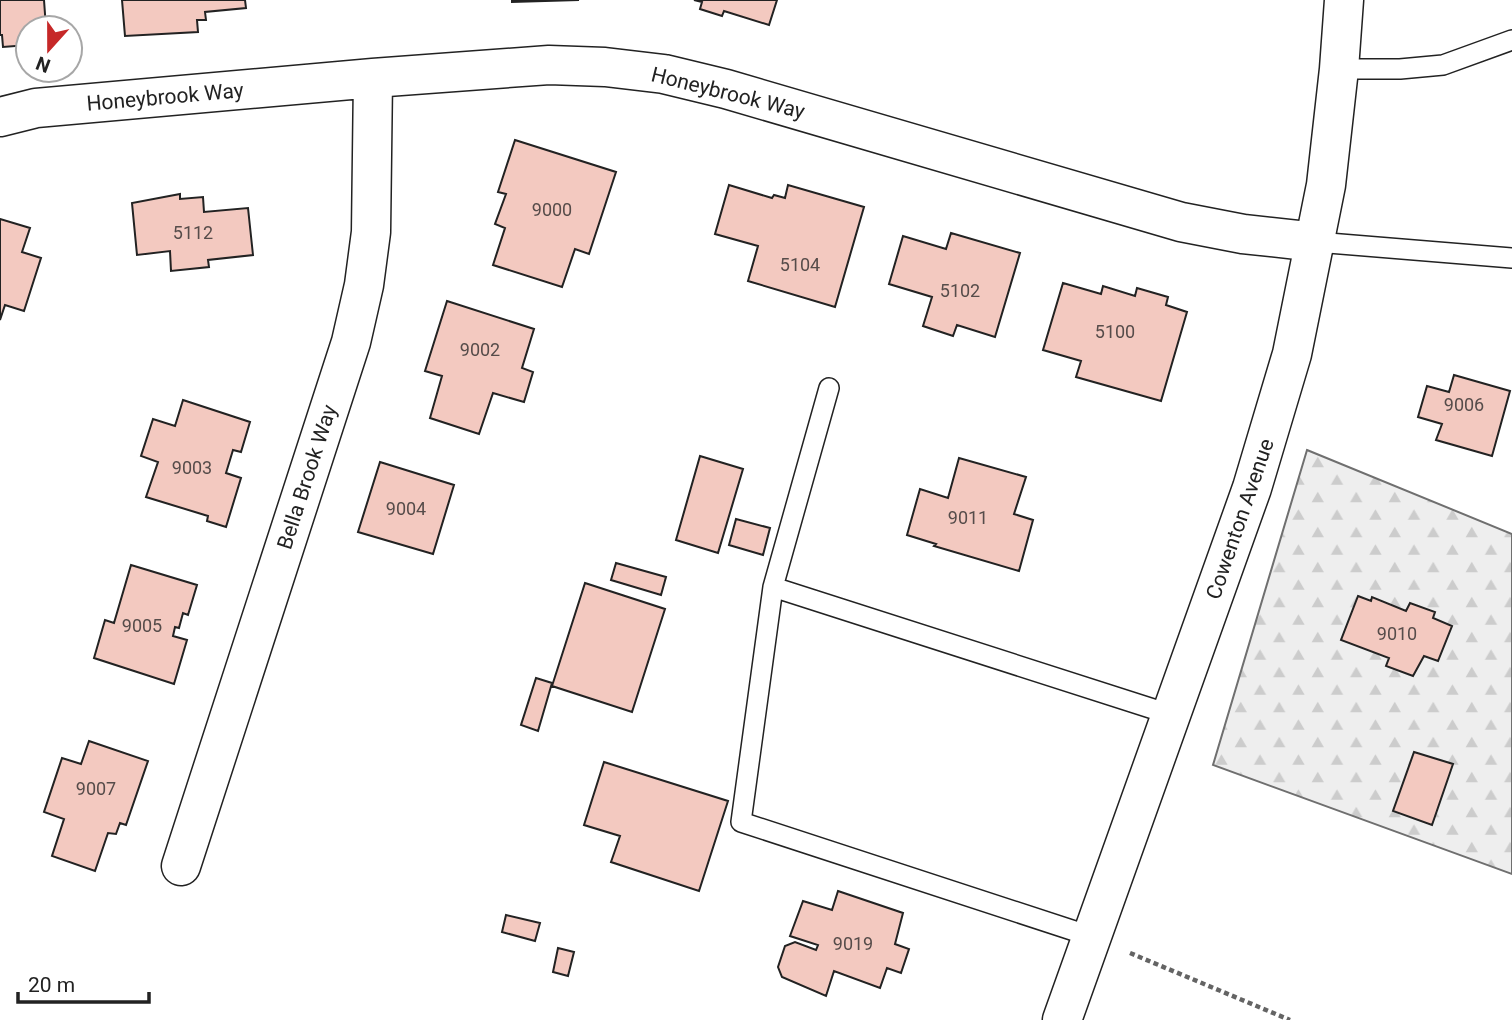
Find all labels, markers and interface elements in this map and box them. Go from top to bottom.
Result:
north arrow [14,14,84,84]
text: N [33,51,53,78]
street label: Honeybrook Way [649,62,807,124]
street label: Honeybrook Way [86,78,245,116]
house number: 9000 [532,199,572,220]
house number: 5112 [173,222,213,243]
house number: 5104 [780,254,820,275]
house number: 5102 [940,280,980,301]
house number: 5100 [1095,321,1135,342]
house number: 9002 [460,339,500,360]
house number: 9006 [1444,394,1484,415]
street label: Bella Brook Way [272,402,342,552]
street label: Cowenton Avenue [1201,436,1279,602]
house number: 9003 [172,457,212,478]
house number: 9004 [386,498,426,519]
house number: 9011 [948,507,988,528]
house number: 9005 [122,615,162,636]
house number: 9010 [1377,623,1417,644]
house number: 9007 [76,778,116,799]
house number: 9019 [833,933,873,954]
scale bar [18,960,149,1004]
text: 20 m [28,973,75,997]

